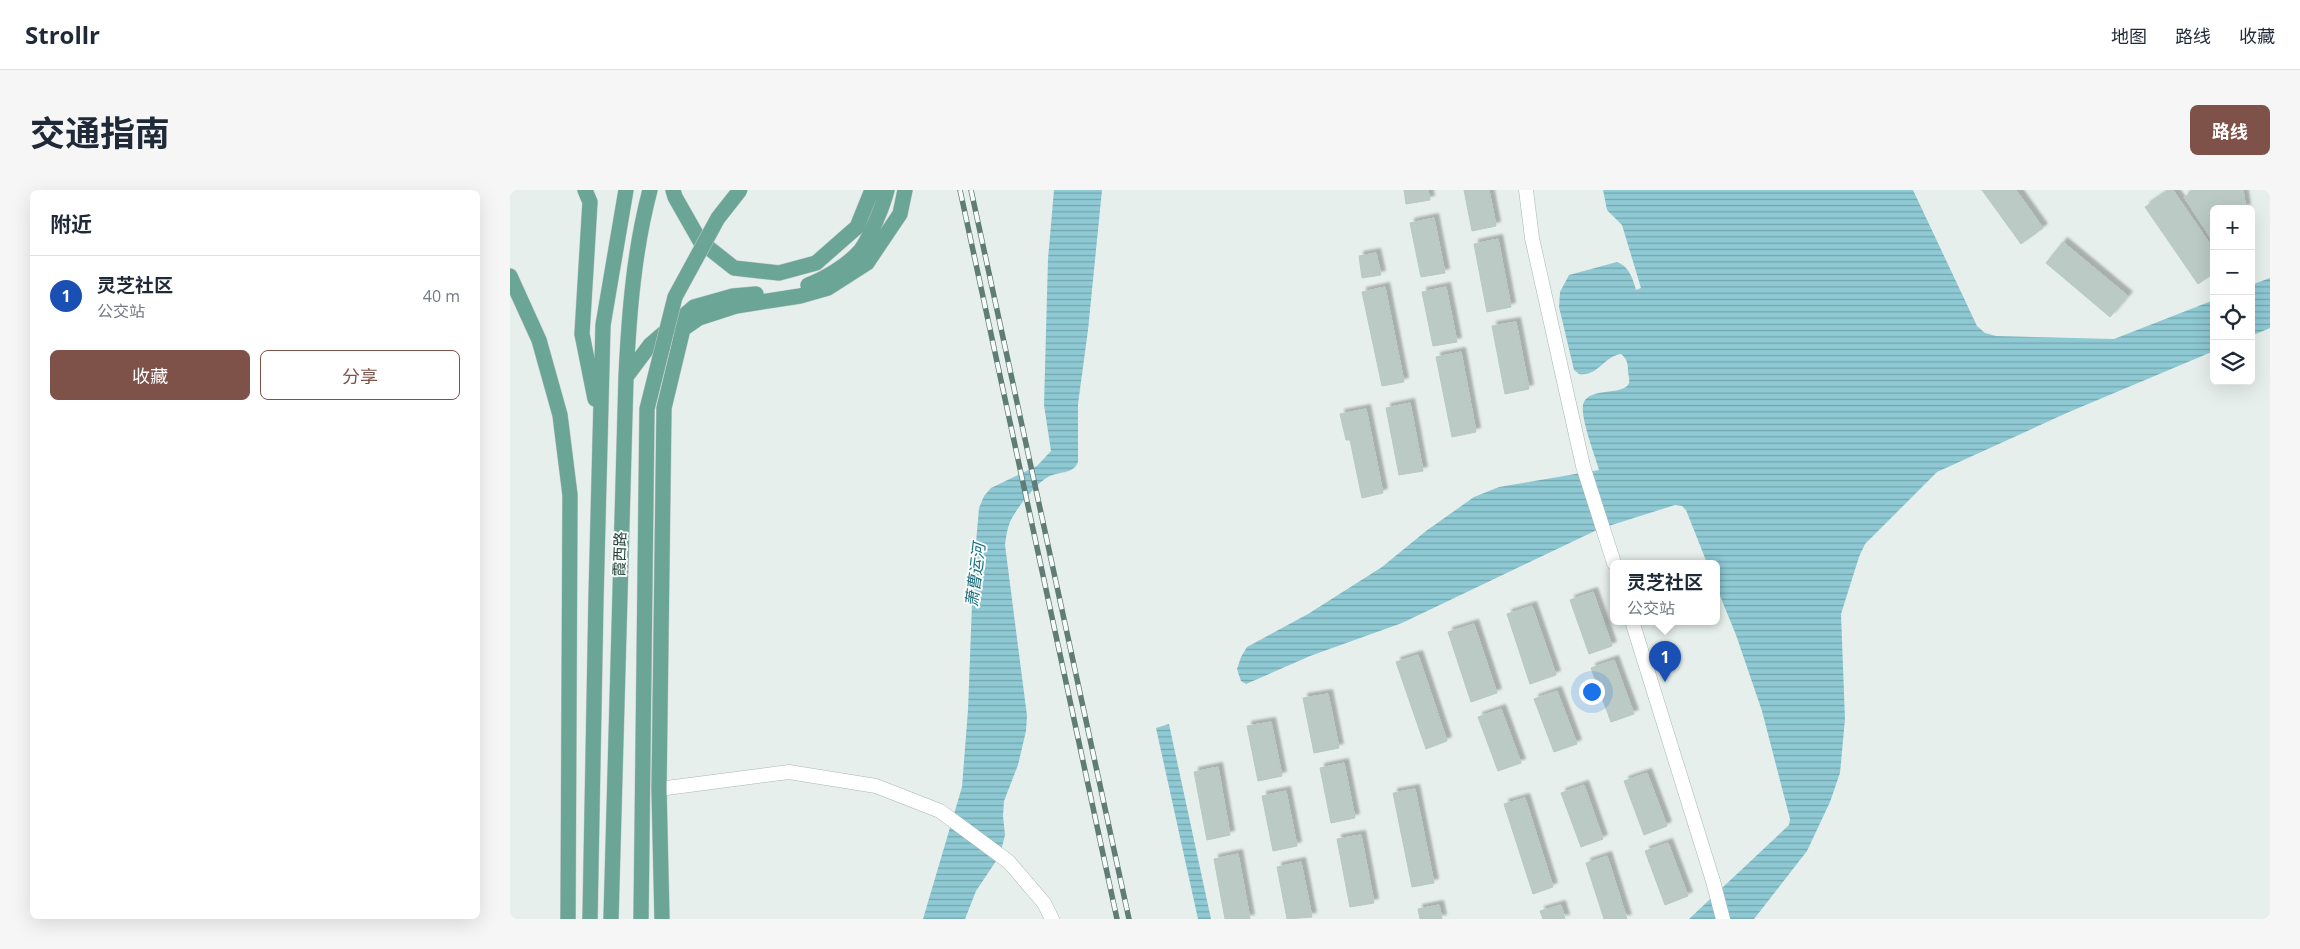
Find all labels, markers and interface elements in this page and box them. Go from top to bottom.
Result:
text: Strollr [25,18,100,51]
text: 地图 [2111,24,2147,48]
text: 路线 [2175,24,2211,48]
text: 收藏 [2239,24,2275,48]
button: 路线 [2190,105,2270,155]
text: 交通指南 [30,109,170,156]
map controls [2210,205,2255,385]
button: + [2210,205,2255,250]
text: 附近 [50,210,92,238]
button: − [2210,250,2255,295]
text: 灵芝社区 [97,272,173,298]
text: 1 [61,285,71,307]
text: 40 m [423,285,460,307]
button: locate [2210,295,2255,340]
text: 公交站 [97,300,145,322]
button: layers [2210,340,2255,385]
button: 收藏 [50,350,250,400]
button: 分享 [260,350,460,400]
street label: 霞西路 [608,531,630,577]
water label: 萧曹运河 [960,539,990,608]
popup [1610,560,1720,625]
text: 灵芝社区 [1627,569,1703,595]
text: 公交站 [1627,597,1675,619]
pin: 1 [1649,641,1681,682]
your location [1579,679,1605,705]

